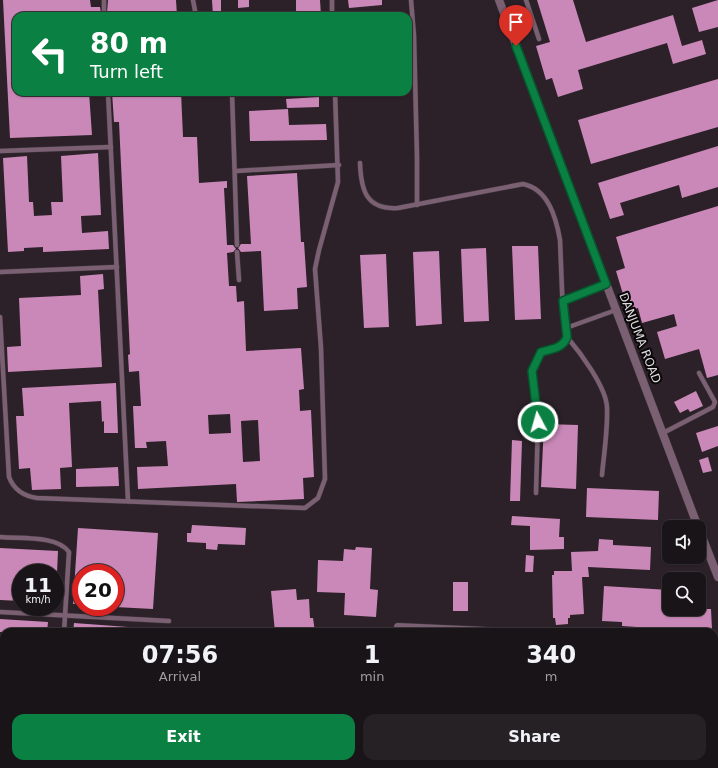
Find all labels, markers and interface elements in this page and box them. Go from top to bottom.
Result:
pin [499,5,533,46]
icon: arrive [505,11,527,33]
text: 80 m [90,27,168,60]
icon: left [24,28,76,80]
text: Turn left [90,61,163,82]
street label: DANJUMA ROAD [616,291,664,385]
position arrow [517,401,559,443]
map controls [662,520,706,616]
button: sound [662,520,706,564]
speed limit sign: 20 [72,564,124,616]
button: search [662,572,706,616]
text: 11 [24,573,52,597]
text: km/h [25,594,51,605]
text: 07:56 [142,641,218,669]
text: 1 [364,641,380,669]
text: 340 [526,641,576,669]
text: Arrival [159,669,201,684]
text: min [360,669,384,684]
text: m [545,669,558,684]
button: Exit [12,714,355,760]
button: Share [363,714,706,760]

